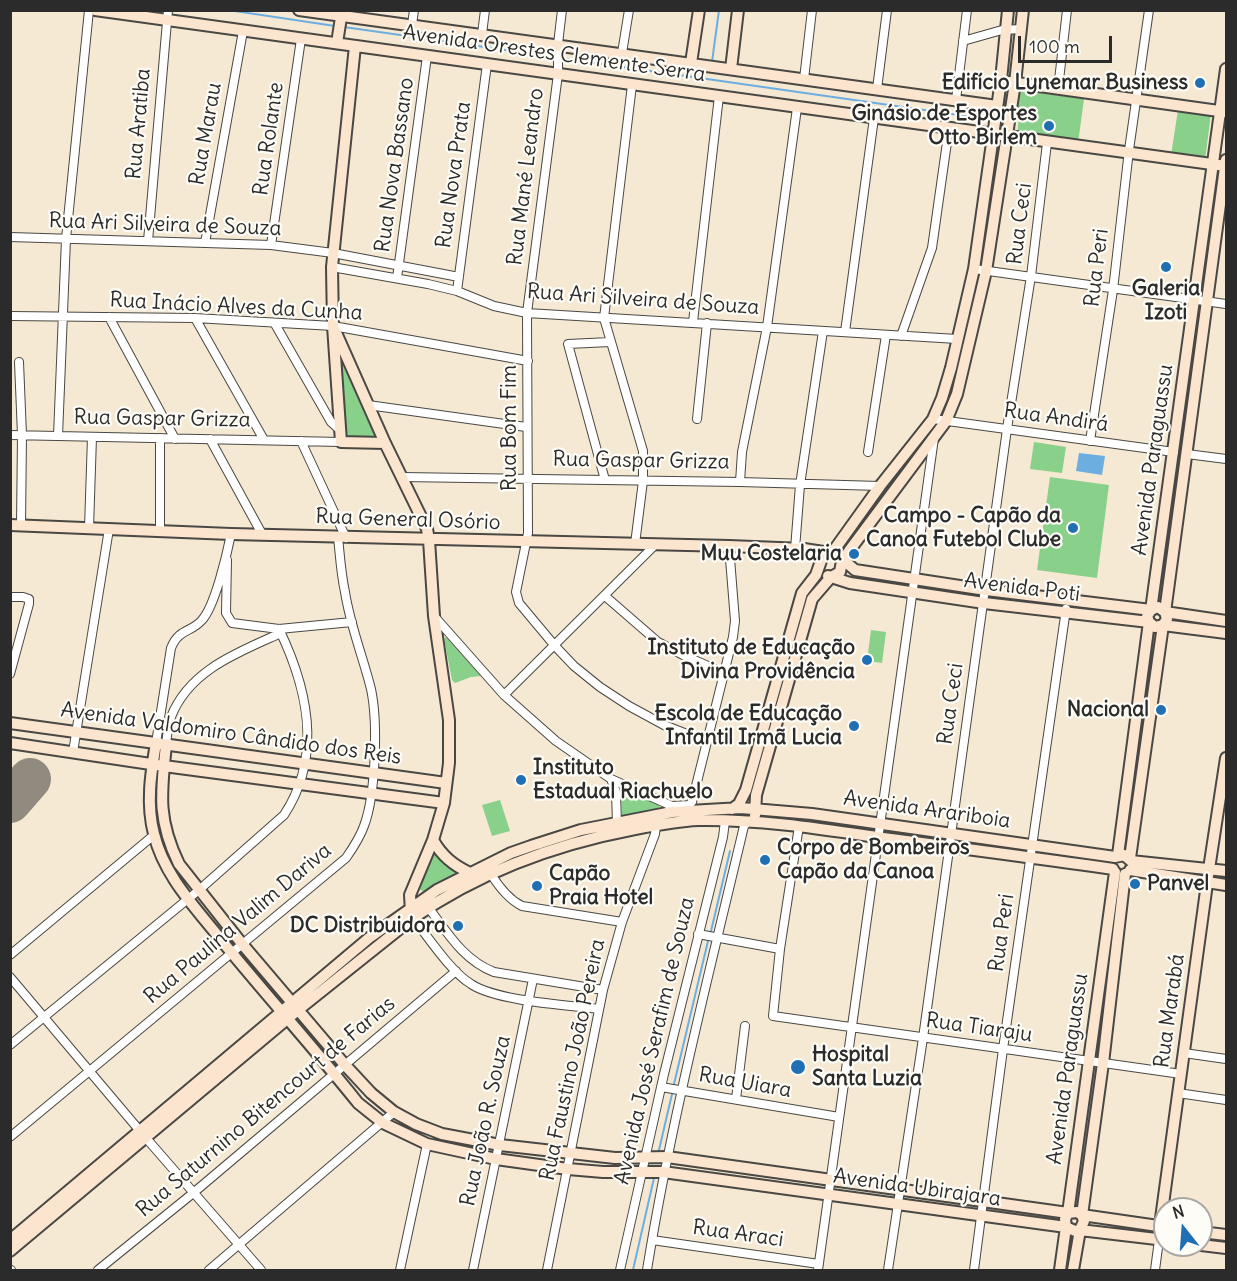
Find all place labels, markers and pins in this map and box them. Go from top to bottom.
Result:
place label: Edifício Lynemar Business [942,70,1188,96]
marker: Edifício Lynemar Business [1193,76,1207,90]
place label: Ginásio de Esportes Otto Birlem [851,101,1037,151]
marker: Ginásio de Esportes Otto Birlem [1042,119,1056,133]
marker: Galeria Izoti [1159,260,1173,274]
place label: Galeria Izoti [1132,276,1200,326]
place label: Campo - Capão da Canoa Futebol Clube [866,503,1061,553]
marker: Campo - Capão da Canoa Futebol Clube [1066,521,1080,535]
place label: Muu Costelaria [701,541,842,567]
marker: Muu Costelaria [847,547,861,561]
place label: Instituto de Educação Divina Providência [648,635,855,685]
marker: Instituto de Educação Divina Providência [860,653,874,667]
place label: Nacional [1067,697,1149,723]
place label: Escola de Educação Infantil Irmã Lucia [654,701,842,751]
marker: Nacional [1154,703,1168,717]
marker: Escola de Educação Infantil Irmã Lucia [847,719,861,733]
place label: Instituto Estadual Riachuelo [533,755,713,805]
marker: Instituto Estadual Riachuelo [514,773,528,787]
place label: Corpo de Bombeiros Capão da Canoa [777,835,970,885]
marker: Corpo de Bombeiros Capão da Canoa [758,853,772,867]
place label: Capão Praia Hotel [549,861,653,911]
place label: Panvel [1147,871,1209,897]
marker: Panvel [1128,877,1142,891]
marker: Capão Praia Hotel [530,879,544,893]
place label: DC Distribuidora [290,913,446,939]
marker: DC Distribuidora [451,919,465,933]
place label: Hospital Santa Luzia [812,1042,922,1092]
marker: Hospital Santa Luzia [789,1058,807,1076]

